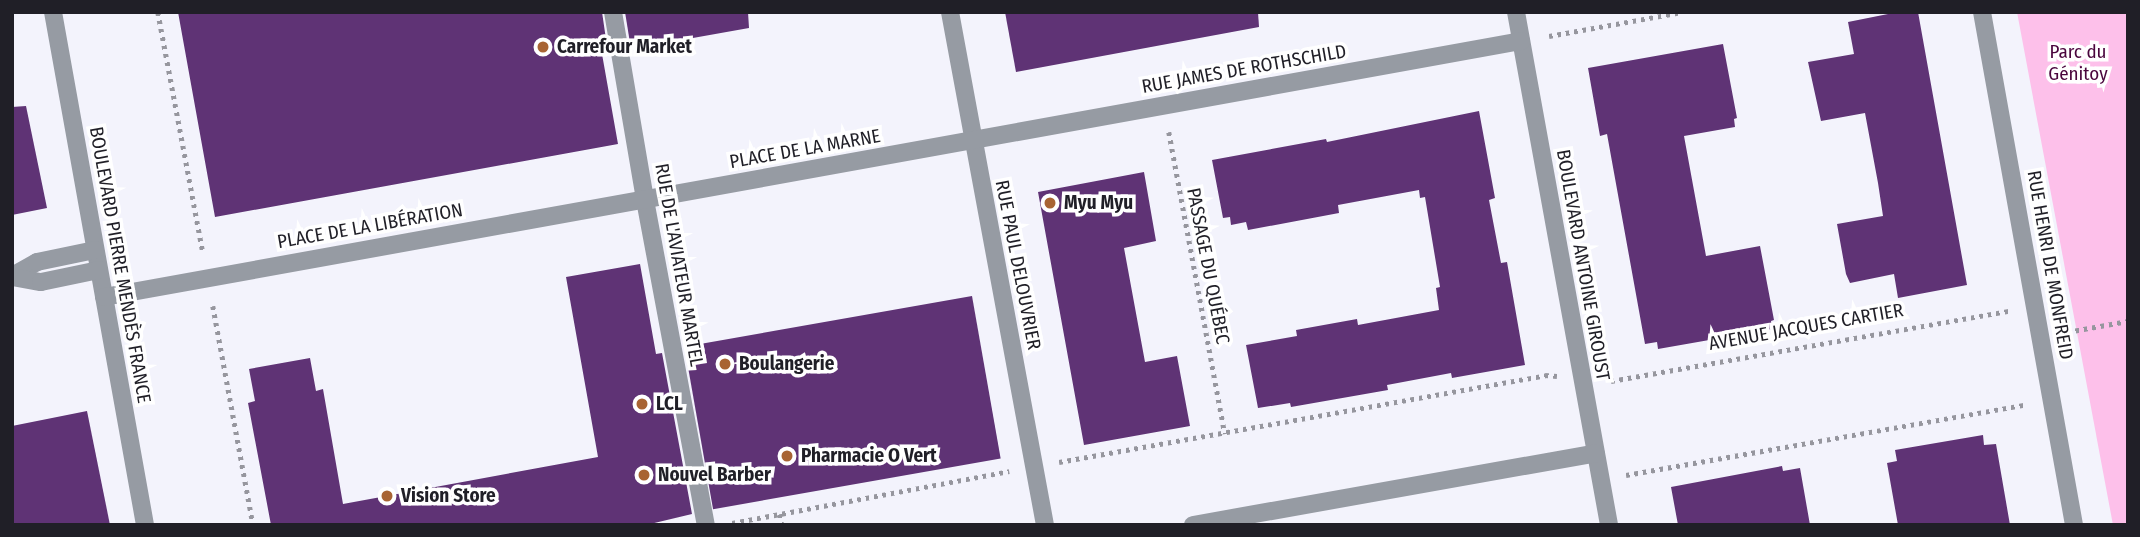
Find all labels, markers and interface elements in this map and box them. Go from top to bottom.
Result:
place label: Carrefour Market [557,36,692,58]
marker: Carrefour Market [535,39,551,55]
street label: RUE JAMES DE ROTHSCHILD [1140,40,1348,98]
park label: Parc du Génitoy [2048,41,2108,85]
street label: BOULEVARD PIERRE MENDÈS FRANCE [84,125,156,405]
street label: PLACE DE LA MARNE [728,125,882,173]
street label: BOULEVARD ANTOINE GIROUST [1551,148,1615,382]
street label: RUE DE L'AVIATEUR MARTEL [650,162,708,368]
street label: RUE HENRI DE MONFREID [2022,169,2078,361]
street label: RUE PAUL DELOUVRIER [990,178,1046,352]
street label: PASSAGE DU QUÉBEC [1182,186,1234,346]
place label: Myu Myu [1064,192,1133,214]
marker: Myu Myu [1042,195,1058,211]
street label: PLACE DE LA LIBÉRATION [276,198,464,254]
street label: AVENUE JACQUES CARTIER [1707,299,1905,355]
place label: Boulangerie [739,353,834,375]
marker: Boulangerie [717,356,733,372]
place label: LCL [656,393,683,415]
marker: LCL [634,396,650,412]
place label: Pharmacie O Vert [801,445,937,467]
marker: Pharmacie O Vert [779,448,795,464]
place label: Nouvel Barber [658,464,771,486]
marker: Nouvel Barber [636,467,652,483]
place label: Vision Store [401,485,496,507]
marker: Vision Store [379,488,395,504]

